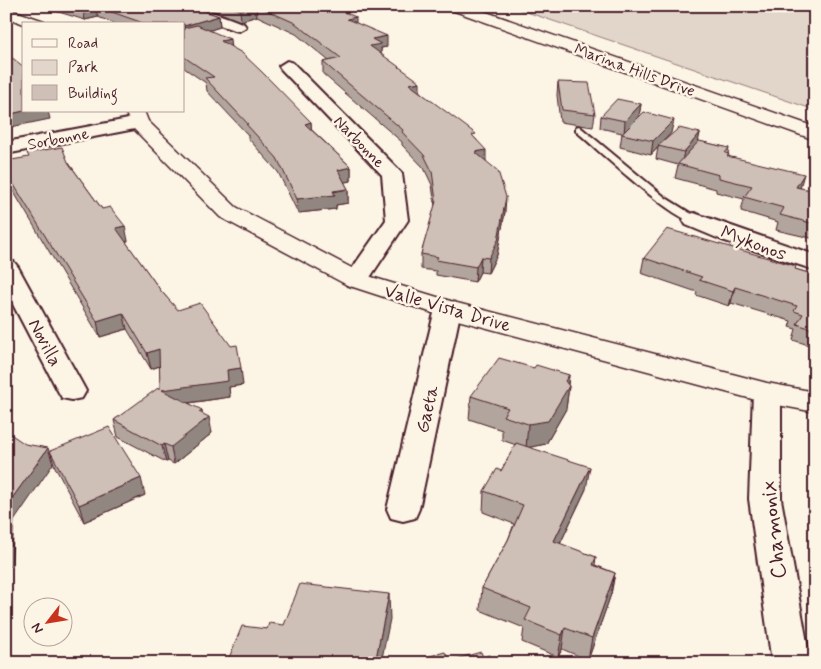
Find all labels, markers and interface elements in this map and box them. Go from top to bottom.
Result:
legend [22,22,185,112]
text: Road [68,34,98,54]
street label: Marina Hills Drive [571,39,698,102]
text: Park [68,58,98,78]
text: Building [68,84,118,105]
street label: Narbonne [329,111,389,173]
street label: Sorbonne [26,123,91,156]
street label: Mykonos [717,220,790,267]
street label: Valle Vista Drive [381,278,514,338]
street label: Novilla [22,314,68,371]
street label: Gaeta [410,382,445,436]
street label: Chamonix [754,479,794,580]
north arrow [22,596,72,646]
text: N [28,620,48,637]

